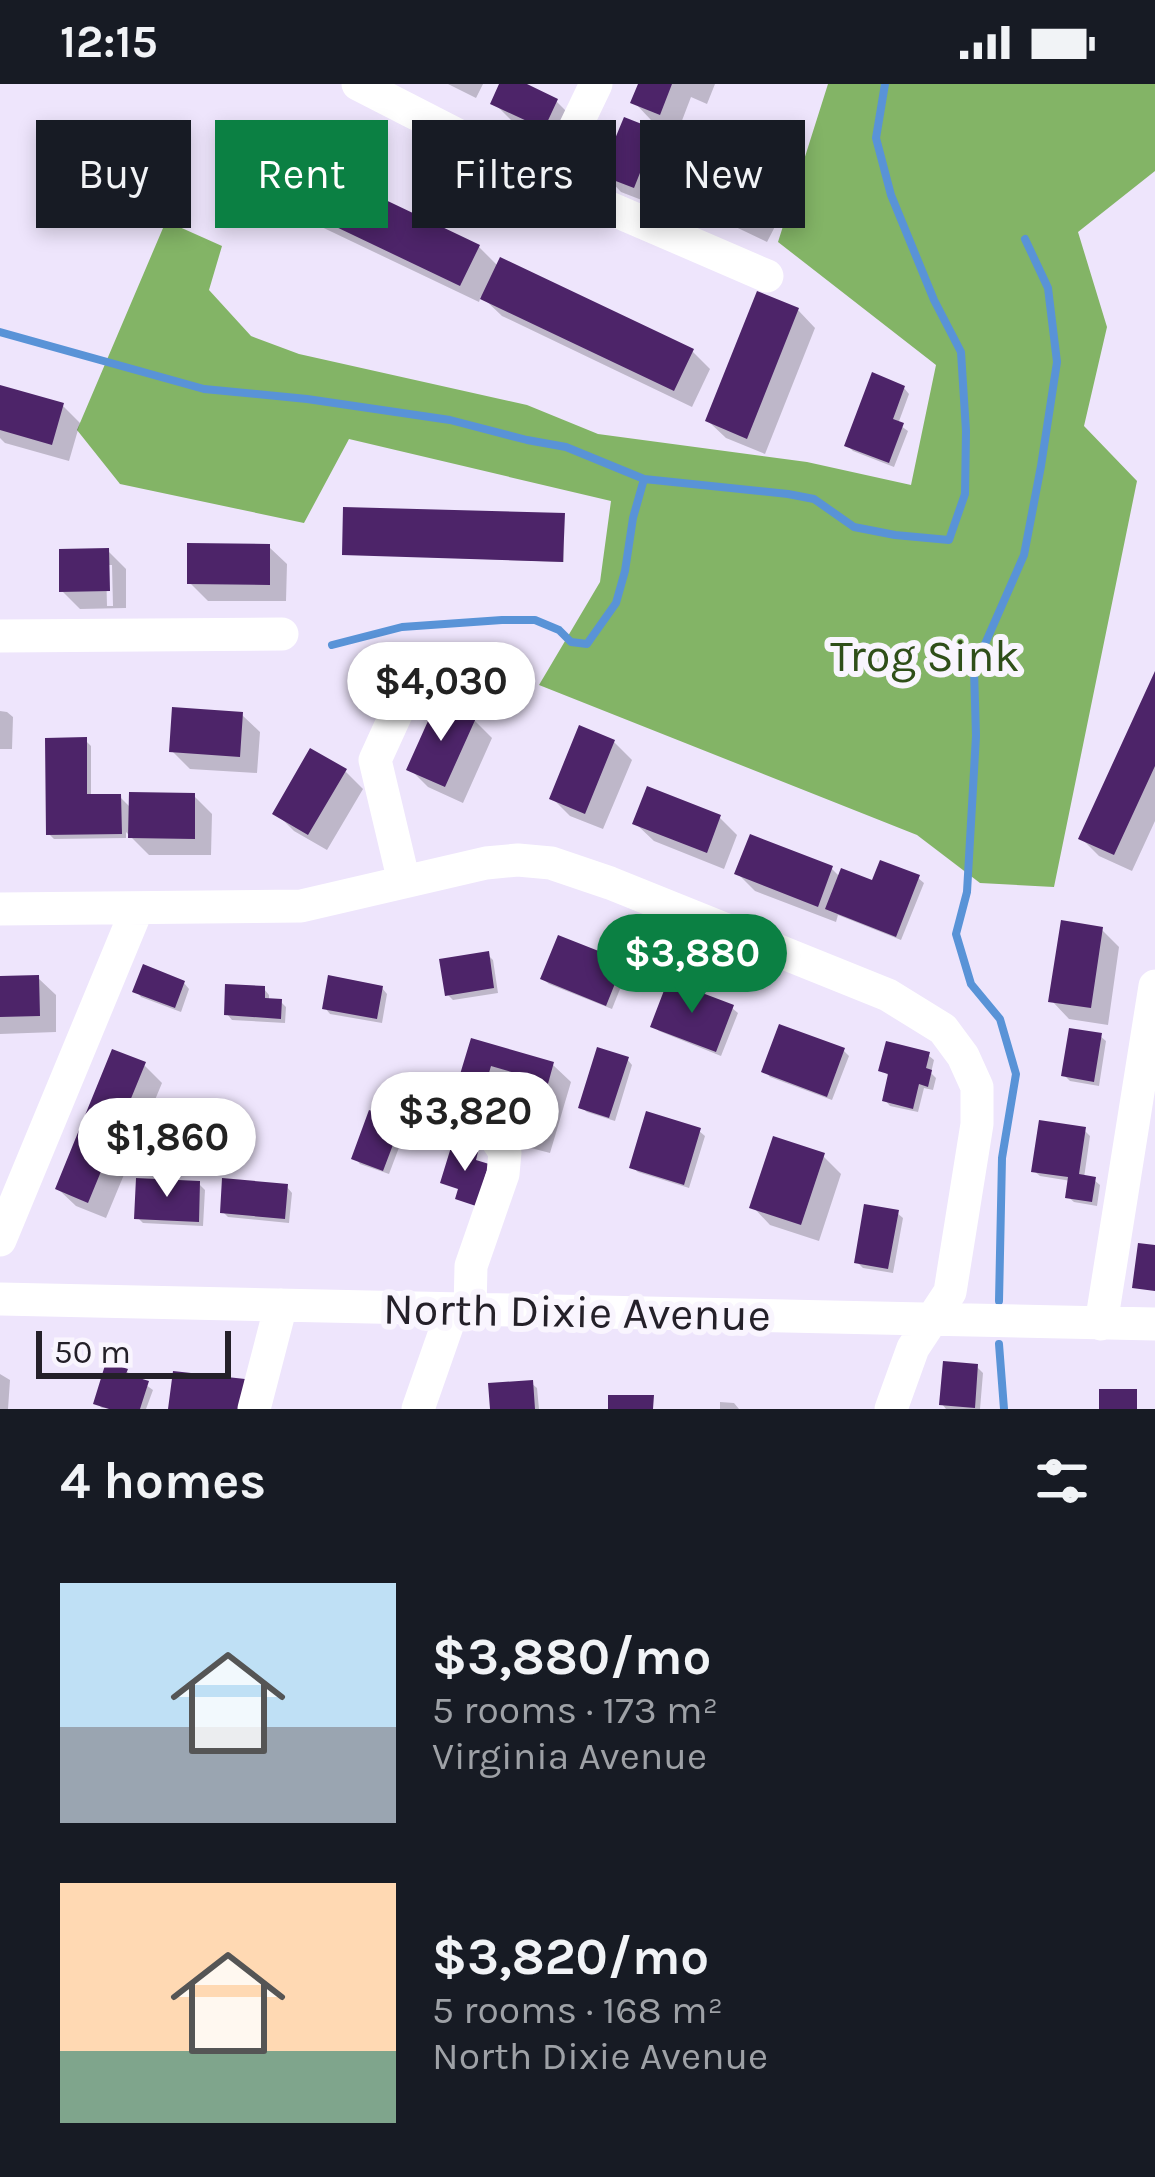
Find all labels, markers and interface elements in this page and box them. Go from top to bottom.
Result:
text: 12:15 [60,16,158,68]
chip: Buy [36,120,191,228]
chip: Rent [215,120,388,228]
chip: Filters [412,120,616,228]
chip: New [640,120,805,228]
park label: Trog Sink [830,630,1020,683]
pin: $4,030 [343,642,539,744]
text: $4,030 [374,658,508,704]
pin: $3,880 [594,914,790,1016]
text: $3,880 [624,930,760,976]
pin: $3,820 [367,1072,563,1174]
text: $3,820 [398,1088,532,1134]
pin: $1,860 [69,1098,265,1200]
text: $1,860 [105,1114,229,1160]
street label: North Dixie Avenue [383,1283,771,1341]
scale bar [36,1325,231,1378]
text: 50 m [54,1333,131,1371]
icon: filters [1029,1448,1095,1514]
text: 4 homes [60,1451,266,1511]
text: $3,880/mo [432,1627,711,1687]
icon: home [156,1631,300,1775]
text: 5 rooms · 173 m² [432,1687,718,1733]
text: Virginia Avenue [432,1733,707,1779]
text: $3,820/mo [432,1927,709,1987]
icon: home [156,1931,300,2075]
text: 5 rooms · 168 m² [432,1987,723,2033]
text: North Dixie Avenue [432,2033,768,2079]

